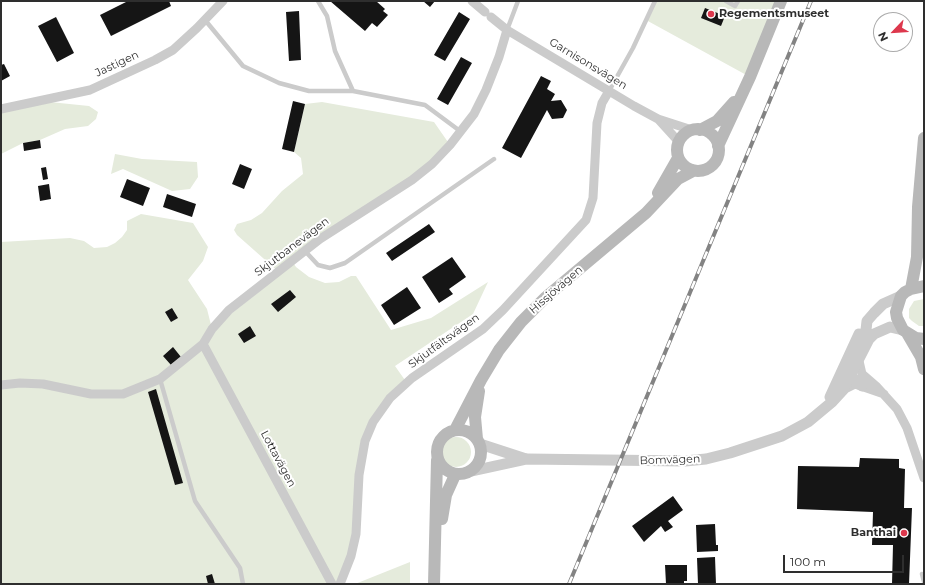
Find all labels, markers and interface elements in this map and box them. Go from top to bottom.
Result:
place label: Regementsmuseet [719,7,829,21]
marker: Regementsmuseet [706,9,716,19]
north arrow [873,12,913,52]
text: N [875,30,891,44]
street label: Garnisonsvägen [547,36,629,92]
street label: Jastigen [93,48,141,80]
street label: Skjutbanevägen [252,215,332,279]
street label: Hissjövägen [527,263,585,317]
street label: Skjutfältsvägen [406,311,482,371]
street label: Lottavägen [258,428,298,490]
street label: Bomvägen [639,452,701,468]
place label: Banthai [851,526,896,540]
marker: Banthai [899,528,909,538]
scale bar [785,547,906,573]
text: 100 m [790,554,826,569]

